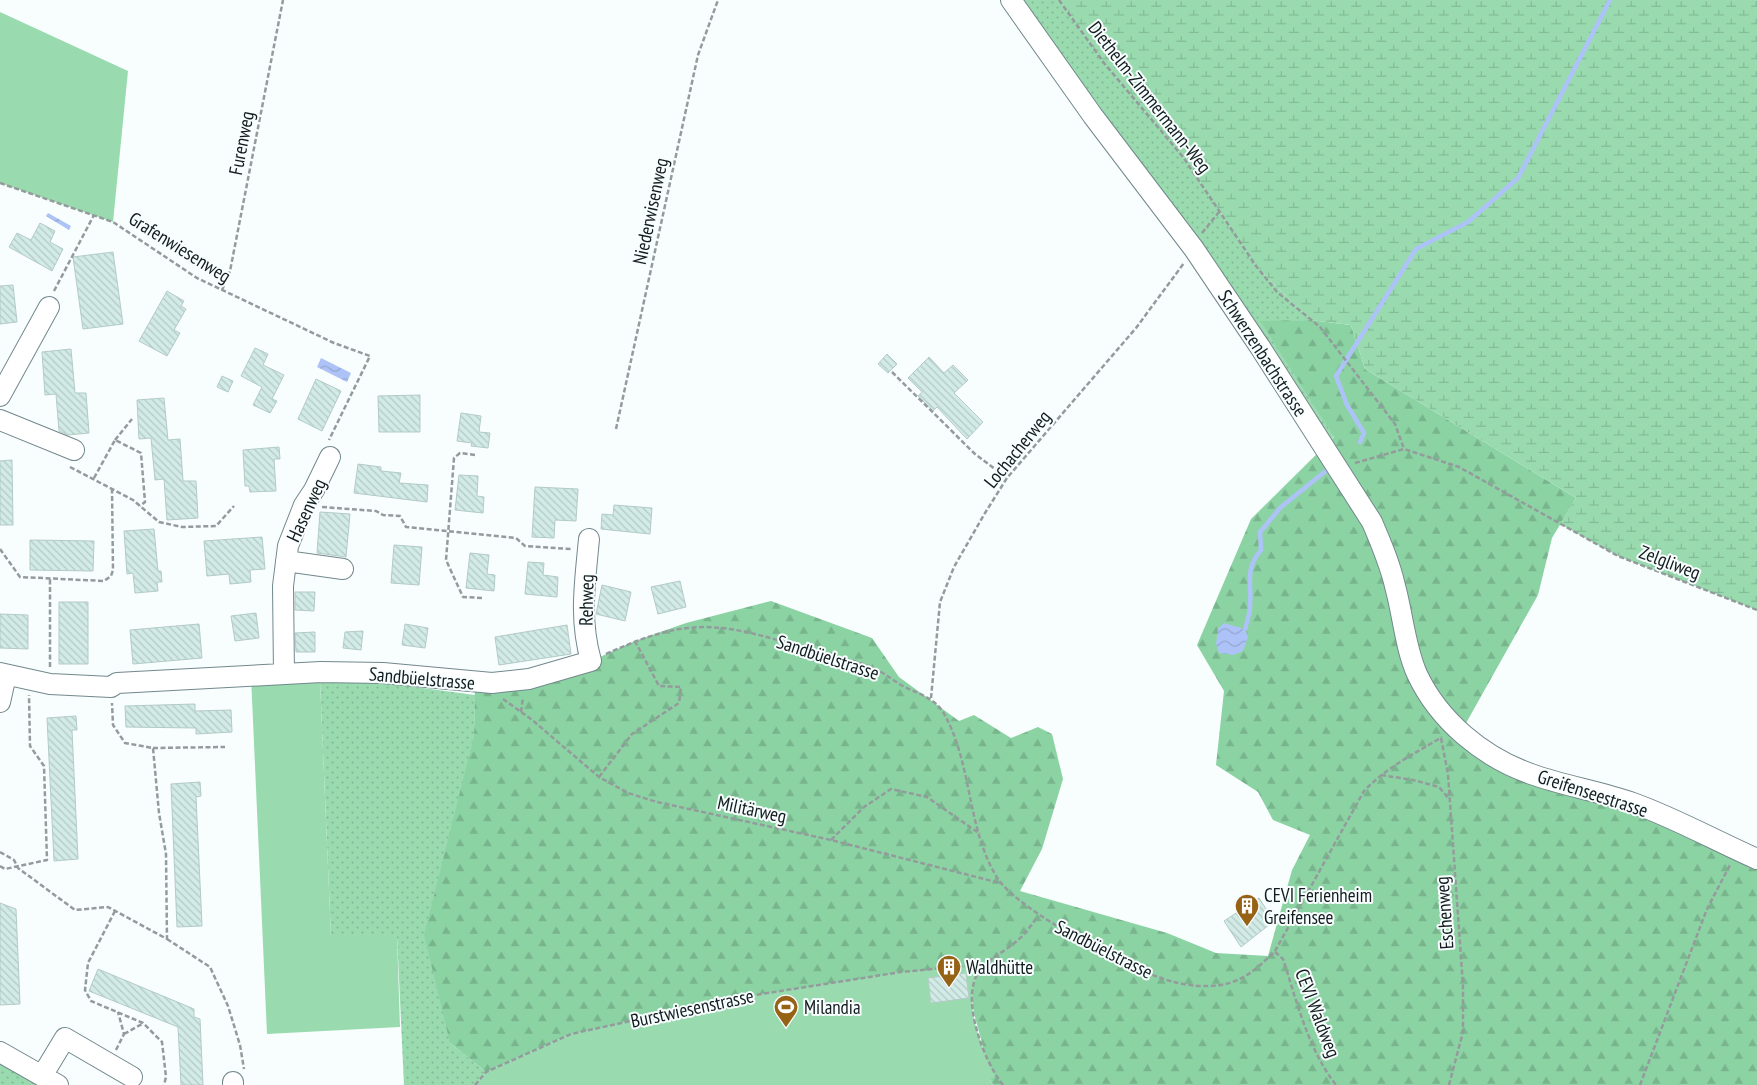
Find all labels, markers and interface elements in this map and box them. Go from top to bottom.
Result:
street label: Diethelm-Zimmermann-Weg [1083,16,1217,178]
street label: Furenweg [223,109,259,177]
street label: Niederwisenweg [627,156,673,266]
street label: Grafenwiesenweg [125,206,235,288]
street label: Schwerzenbachstrasse [1213,285,1313,421]
street label: Lochacherweg [978,405,1056,493]
street label: Hasenweg [281,474,331,546]
street label: Zelgliweg [1636,539,1704,585]
street label: Rehweg [574,574,598,626]
street label: Sandbüelstrasse [774,629,882,685]
street label: Sandbüelstrasse [368,661,476,695]
street label: Greifenseestrasse [1535,764,1651,822]
street label: Militärweg [715,790,789,828]
street label: Eschenweg [1429,876,1459,950]
place label: CEVI Ferienheim Greifensee [1264,883,1372,929]
building icon: CEVI Ferienheim Greifensee [1234,893,1260,927]
street label: Sandbüelstrasse [1051,914,1157,984]
building icon: Waldhütte [936,954,962,988]
place label: Waldhütte [966,955,1033,979]
street label: CEVI Waldweg [1290,965,1346,1061]
street label: Burstwiesenstrasse [628,983,756,1033]
sports icon: Milandia [773,994,799,1028]
place label: Milandia [804,995,861,1019]

